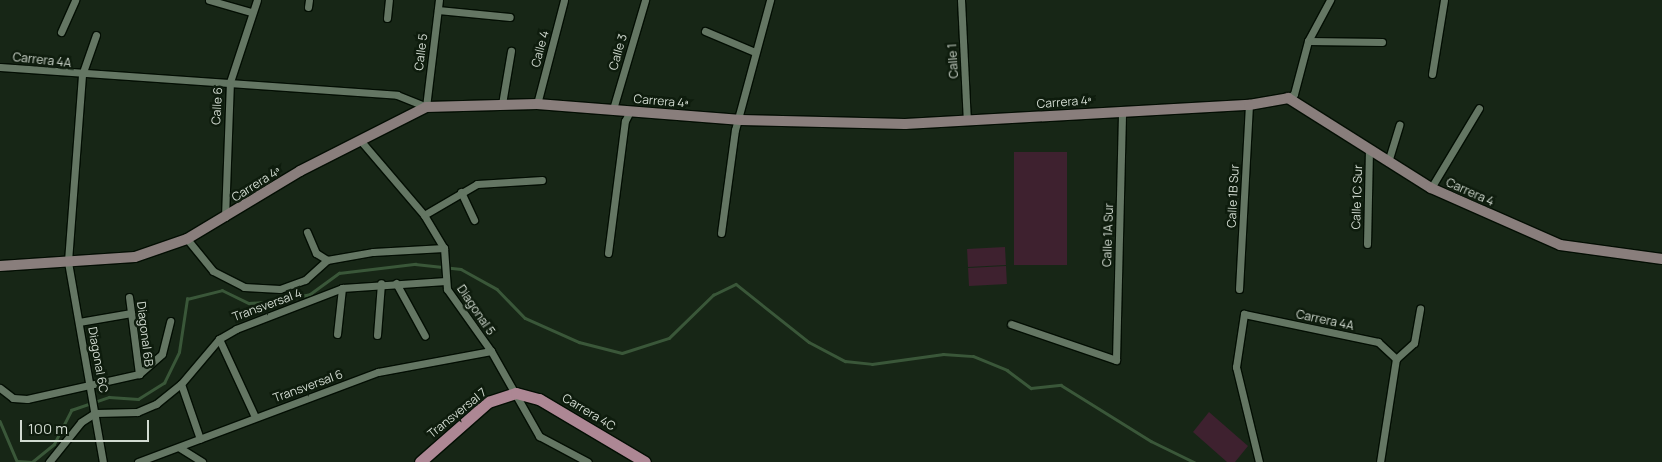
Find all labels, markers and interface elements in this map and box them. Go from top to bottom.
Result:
street label: Calle 4 [528,29,552,69]
street label: Calle 3 [606,32,630,72]
street label: Calle 5 [412,33,430,71]
street label: Calle 1 [945,43,961,79]
street label: Carrera 4A [12,50,72,70]
street label: Calle 6 [209,87,225,125]
street label: Carrera 4ª [633,91,689,111]
street label: Carrera 4ª [1036,93,1092,111]
street label: Carrera 4ª [229,163,283,205]
street label: Calle 1B Sur [1224,164,1242,228]
street label: Calle 1C Sur [1349,164,1365,230]
street label: Carrera 4 [1444,175,1496,209]
street label: Calle 1A Sur [1100,203,1116,267]
street label: Diagonal 5 [454,282,498,338]
street label: Transversal 4 [230,286,304,324]
street label: Diagonal 6B [134,301,156,367]
street label: Carrera 4A [1295,307,1355,333]
street label: Diagonal 6C [85,326,111,394]
street label: Transversal 6 [271,367,345,405]
street label: Transversal 7 [425,385,489,441]
street label: Carrera 4C [560,390,618,434]
scale bar [22,410,151,442]
text: 100 m [28,418,68,439]

